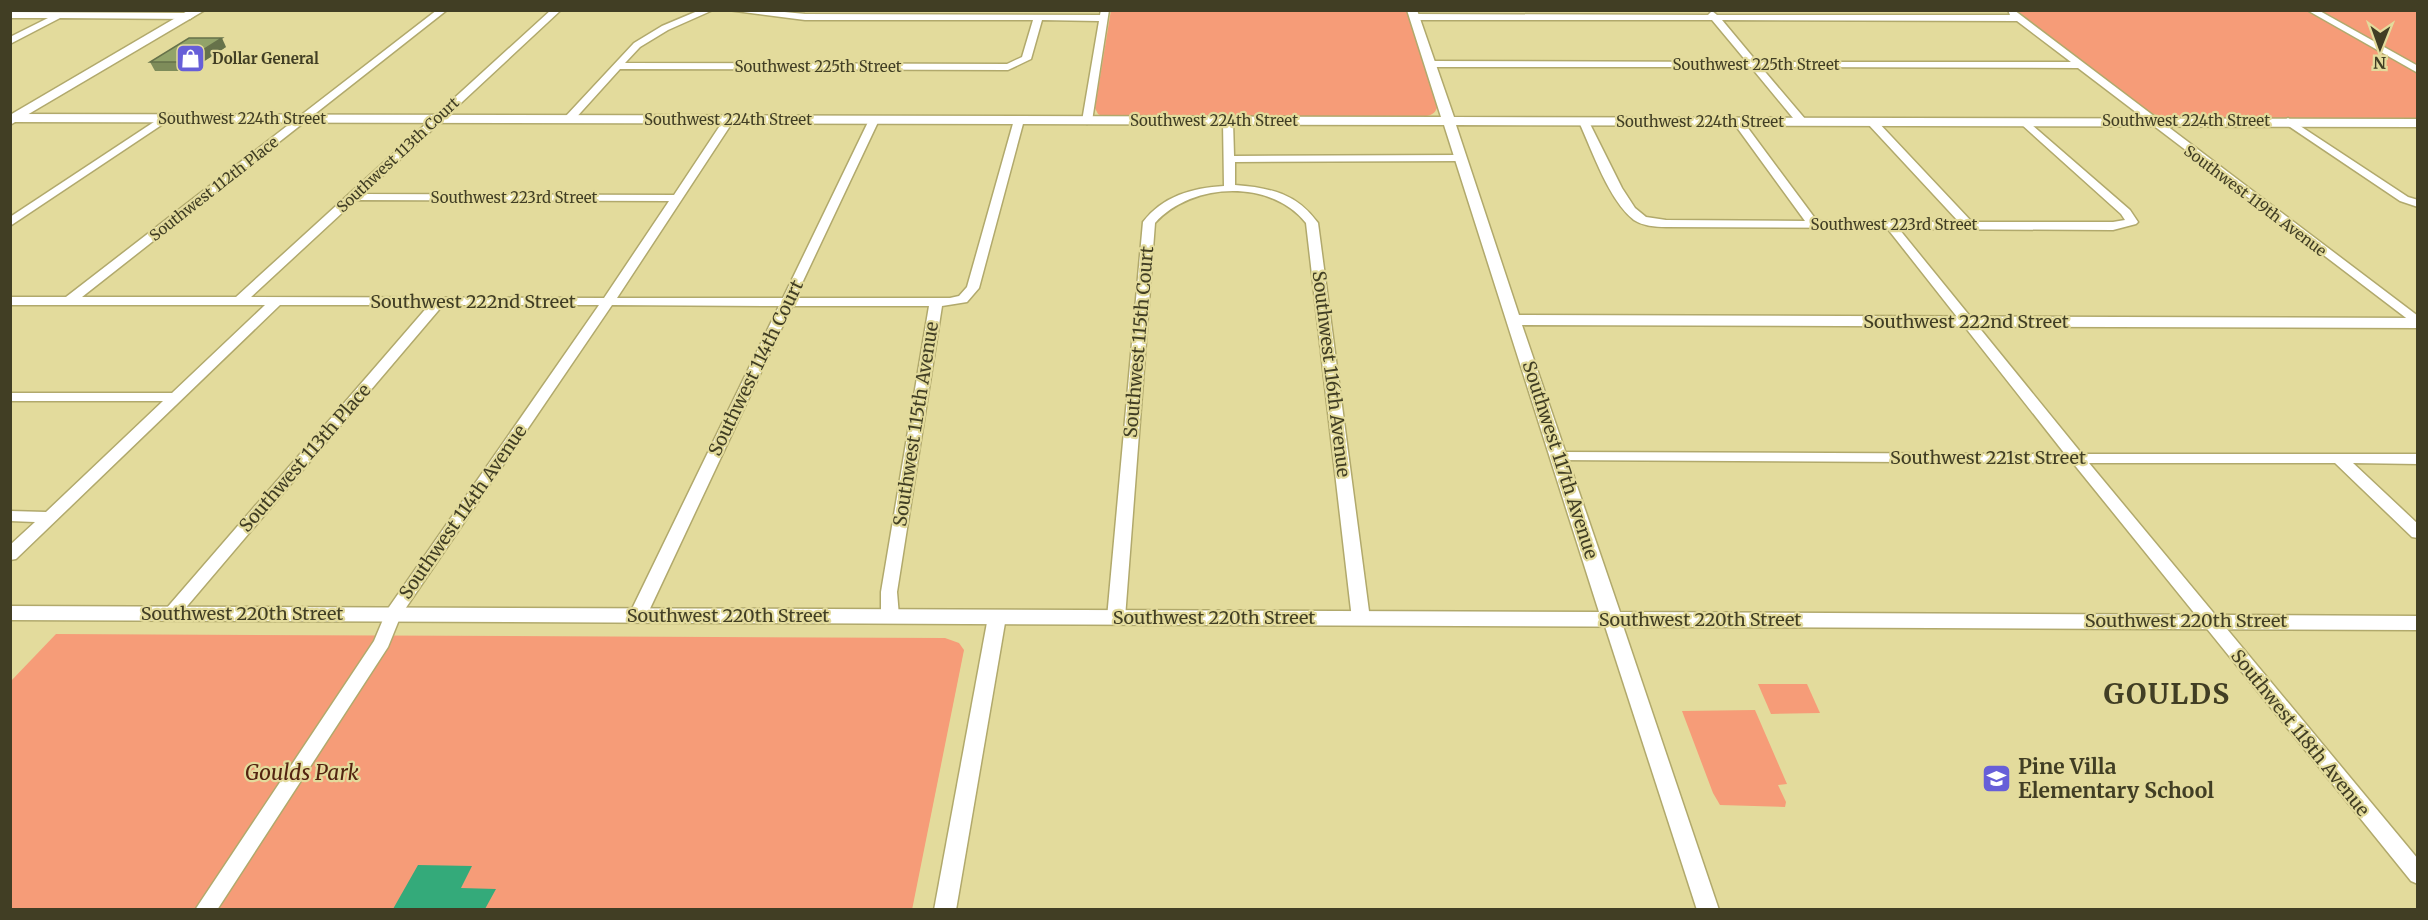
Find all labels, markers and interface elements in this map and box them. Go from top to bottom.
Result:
north arrow [2350,18,2410,78]
shop icon: Dollar General [175,43,207,75]
place label: Dollar General [212,49,319,68]
text: N [2373,53,2386,73]
street label: Southwest 225th Street [1672,55,1840,74]
street label: Southwest 225th Street [734,57,902,76]
street label: Southwest 113th Court [333,93,463,216]
street label: Southwest 224th Street [158,109,326,128]
street label: Southwest 224th Street [644,110,812,129]
street label: Southwest 224th Street [1130,111,1298,130]
street label: Southwest 224th Street [2102,111,2270,130]
street label: Southwest 224th Street [1616,112,1784,131]
street label: Southwest 112th Place [146,132,282,245]
street label: Southwest 119th Avenue [2180,141,2330,260]
street label: Southwest 223rd Street [431,188,598,207]
street label: Southwest 223rd Street [1811,215,1978,234]
street label: Southwest 115th Court [1119,245,1158,439]
street label: Southwest 116th Avenue [1307,269,1356,478]
street label: Southwest 114th Court [703,276,808,459]
street label: Southwest 222nd Street [370,290,576,313]
street label: Southwest 222nd Street [1863,310,2069,333]
street label: Southwest 115th Avenue [888,320,943,528]
street label: Southwest 117th Avenue [1518,358,1603,562]
street label: Southwest 113th Place [234,379,375,537]
street label: Southwest 114th Avenue [394,420,532,603]
street label: Southwest 221st Street [1890,446,2086,469]
street label: Southwest 220th Street [141,602,343,625]
street label: Southwest 220th Street [627,604,829,627]
street label: Southwest 220th Street [1113,606,1315,629]
street label: Southwest 220th Street [1599,608,1801,631]
street label: Southwest 220th Street [2085,609,2287,632]
street label: Southwest 118th Avenue [2226,645,2375,821]
district label: GOULDS [2103,676,2231,712]
place label: Pine Villa Elementary School [2018,753,2214,804]
park label: Goulds Park [245,759,359,786]
school or university icon: Pine Villa Elementary School [1981,763,2013,795]

